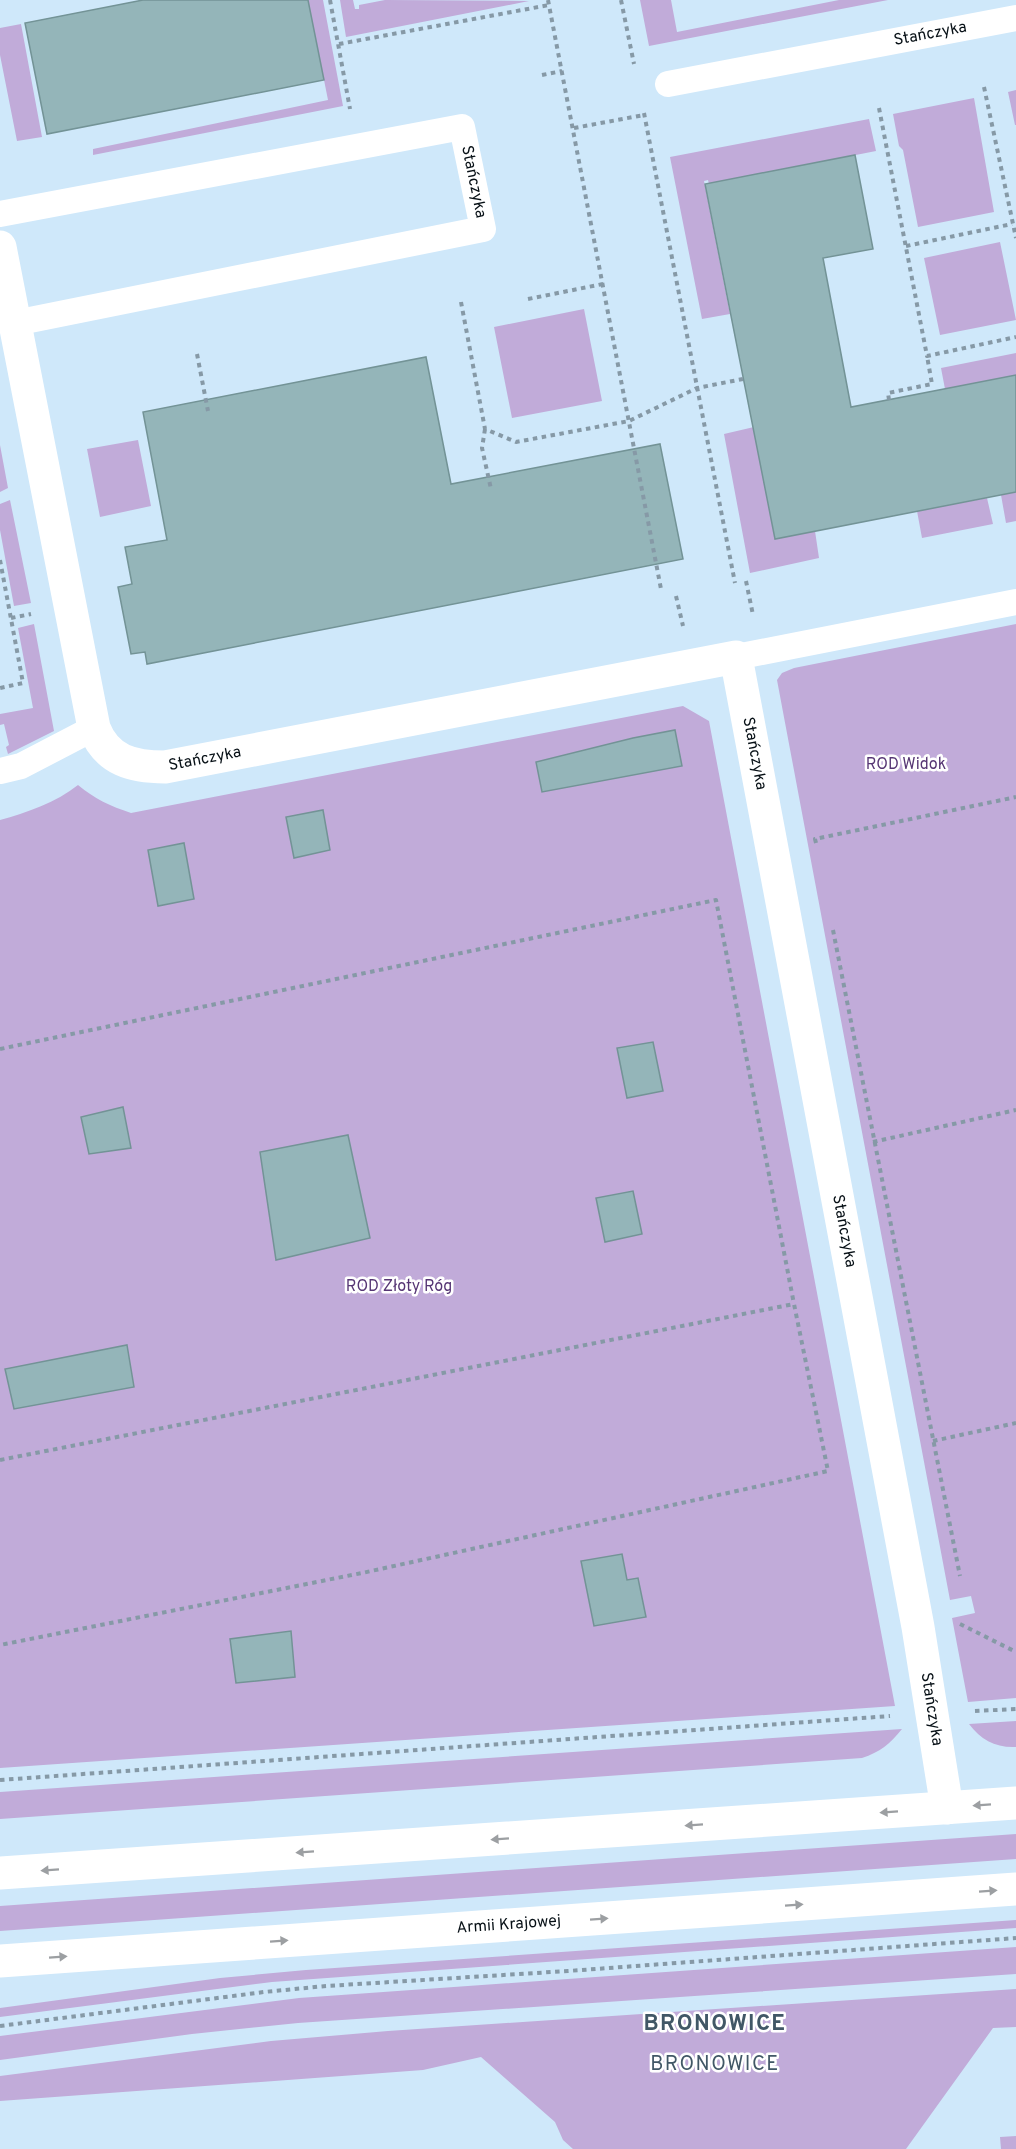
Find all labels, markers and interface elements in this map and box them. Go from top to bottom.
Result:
street label: Stańczyka [892,18,968,51]
street label: Stańczyka [456,144,490,220]
street label: Stańczyka [737,715,771,792]
street label: Stańczyka [167,743,243,776]
park label: ROD Widok [866,755,946,775]
street label: Stańczyka [827,1193,860,1269]
park label: ROD Złoty Róg [346,1277,452,1297]
street label: Stańczyka [915,1671,947,1747]
one-way arrow [972,1801,991,1810]
one-way arrow [879,1807,898,1817]
one-way arrow [685,1821,704,1830]
one-way arrow [490,1834,509,1844]
one-way arrow [296,1848,315,1857]
one-way arrow [41,1865,60,1875]
one-way arrow [979,1886,998,1895]
one-way arrow [784,1900,803,1909]
street label: Armii Krajowej [456,1911,562,1939]
one-way arrow [590,1914,609,1923]
one-way arrow [269,1937,288,1946]
one-way arrow [49,1952,68,1962]
district label: BRONOWICE [643,2011,787,2038]
district label: BRONOWICE [650,2052,780,2078]

